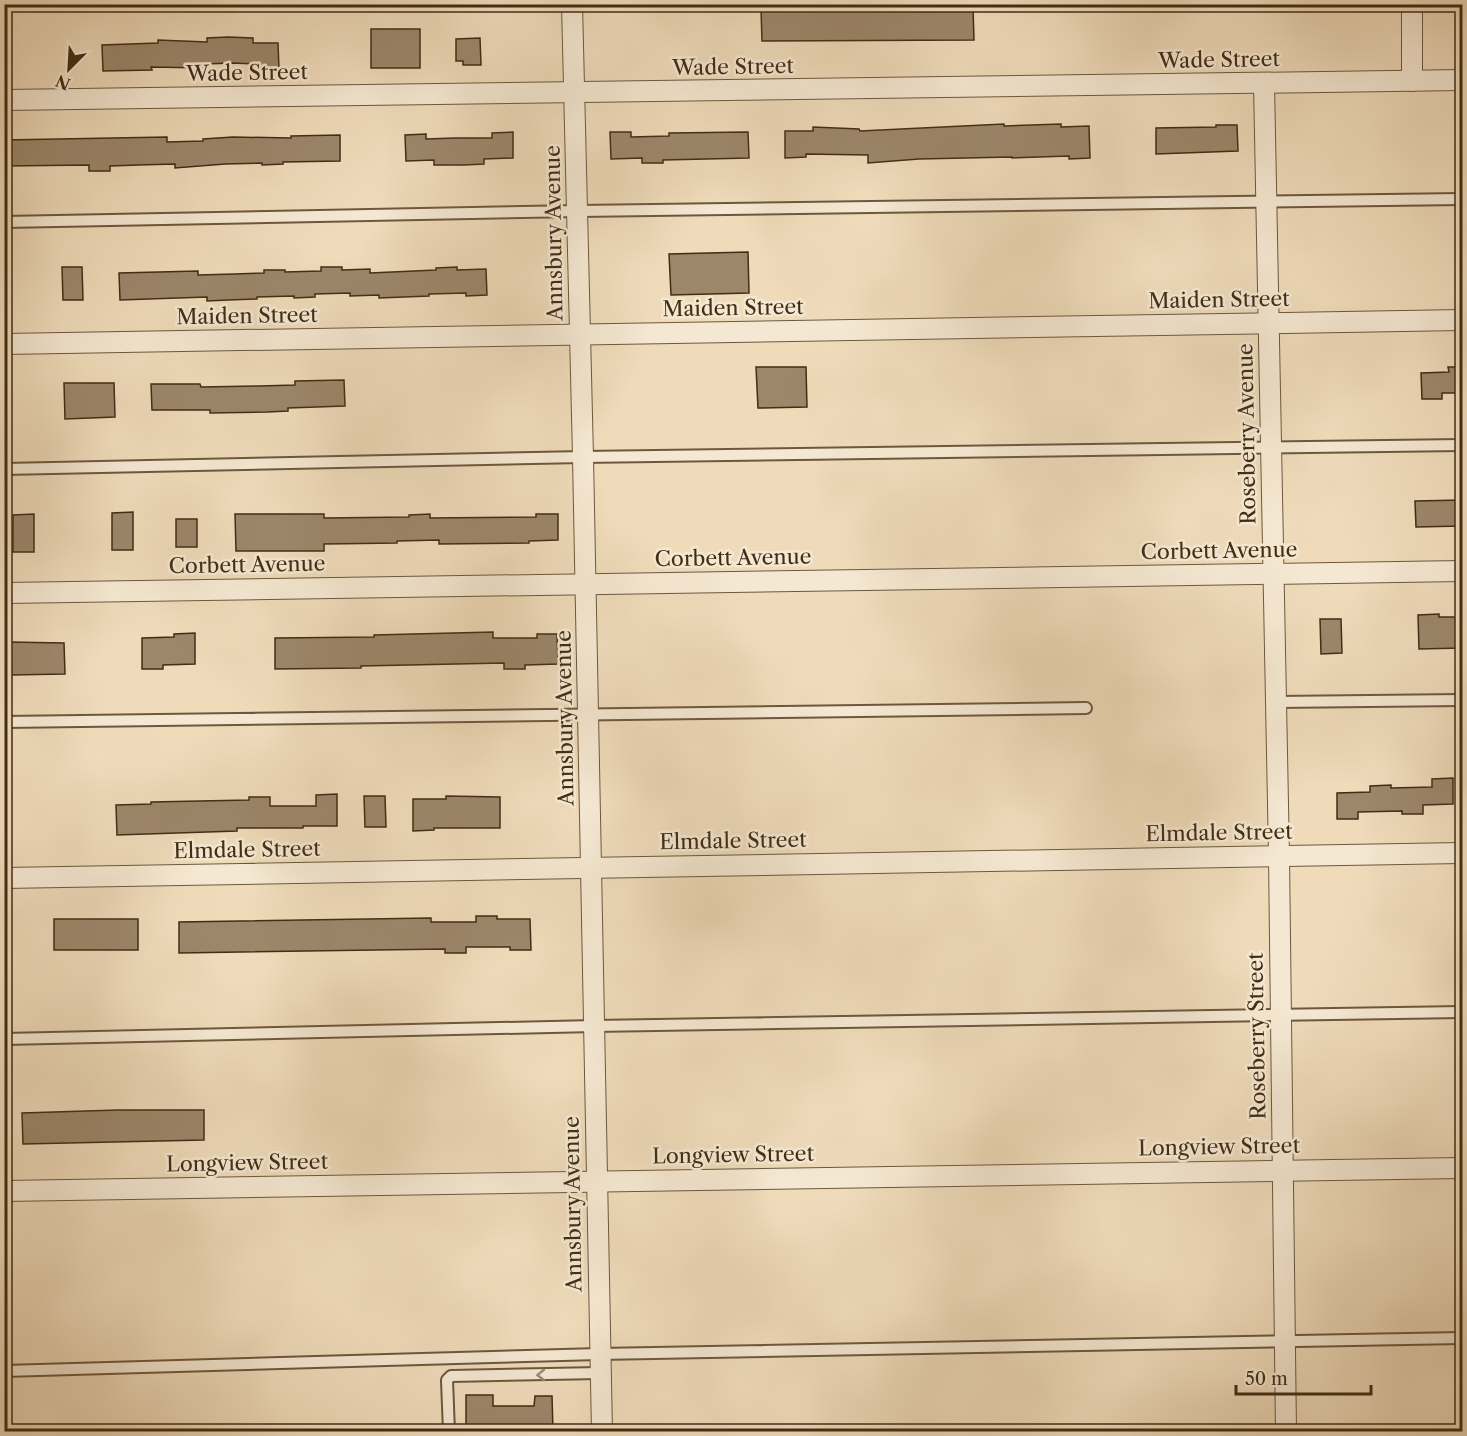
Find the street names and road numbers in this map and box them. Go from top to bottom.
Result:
street label: Wade Street [1157,46,1281,73]
street label: Wade Street [671,53,795,80]
street label: Wade Street [185,59,309,86]
street label: Annsbury Avenue [539,145,568,322]
street label: Maiden Street [1148,286,1290,313]
street label: Maiden Street [662,294,804,321]
street label: Maiden Street [176,302,318,329]
street label: Roseberry Avenue [1232,343,1261,525]
street label: Corbett Avenue [1140,537,1297,564]
street label: Corbett Avenue [654,544,811,571]
street label: Corbett Avenue [168,551,325,578]
street label: Annsbury Avenue [550,630,579,807]
street label: Elmdale Street [1145,819,1293,846]
street label: Elmdale Street [659,827,807,854]
street label: Elmdale Street [173,836,321,863]
street label: Roseberry Street [1243,952,1270,1120]
street label: Annsbury Avenue [558,1116,587,1293]
street label: Longview Street [1138,1133,1301,1160]
street label: Longview Street [652,1141,815,1168]
street label: Longview Street [166,1149,329,1176]

